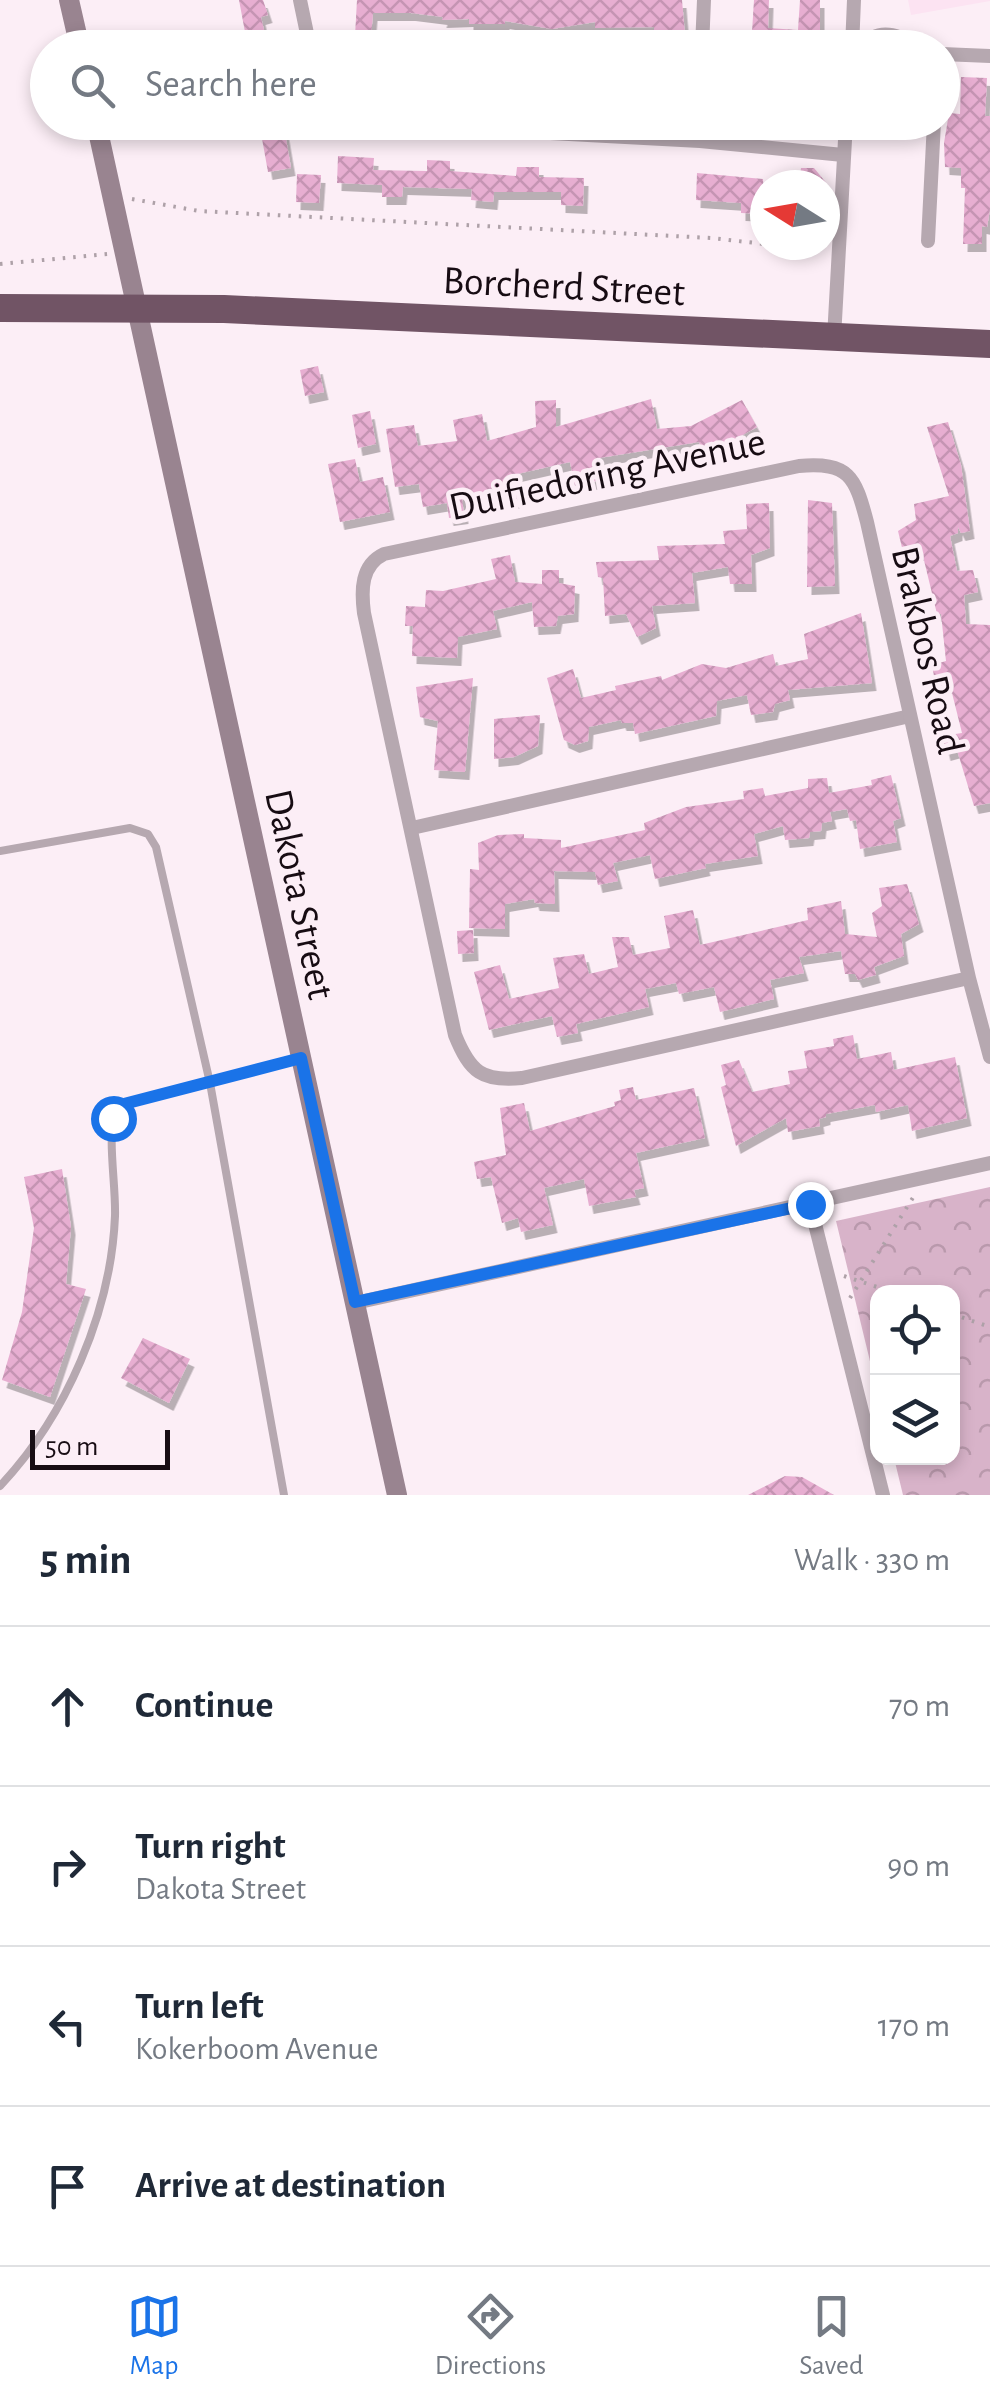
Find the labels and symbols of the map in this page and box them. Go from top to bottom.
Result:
north arrow [750,170,840,260]
street label: Borcherd Street [442,261,686,313]
street label: Duifiedoring Avenue [446,422,769,528]
street label: Brakbos Road [884,543,970,758]
street label: Dakota Street [257,786,341,1003]
route start [91,1096,137,1142]
route end [788,1182,834,1228]
scale bar [30,1425,170,1470]

